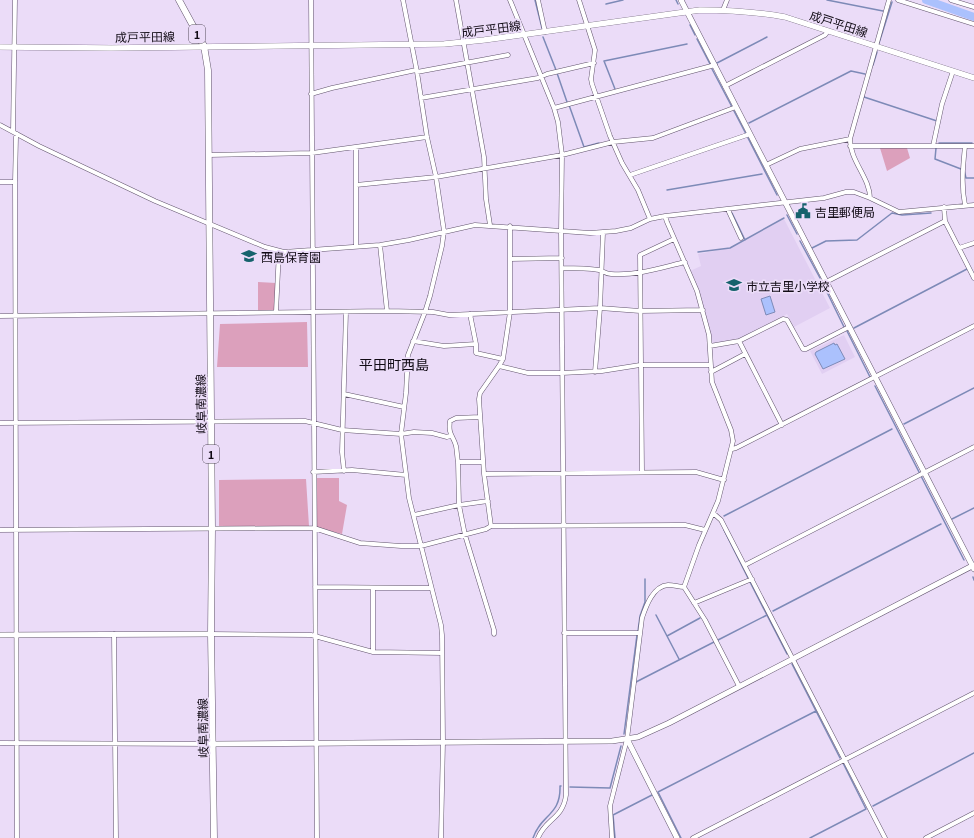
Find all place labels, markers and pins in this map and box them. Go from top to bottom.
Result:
public building icon: 吉里郵便局 [794,202,812,220]
place label: 吉里郵便局 [815,203,875,220]
school or university icon: 西島保育園 [240,247,258,265]
place label: 西島保育園 [261,248,321,265]
school or university icon: 市立吉里小学校 [725,276,743,294]
place label: 市立吉里小学校 [746,277,830,294]

